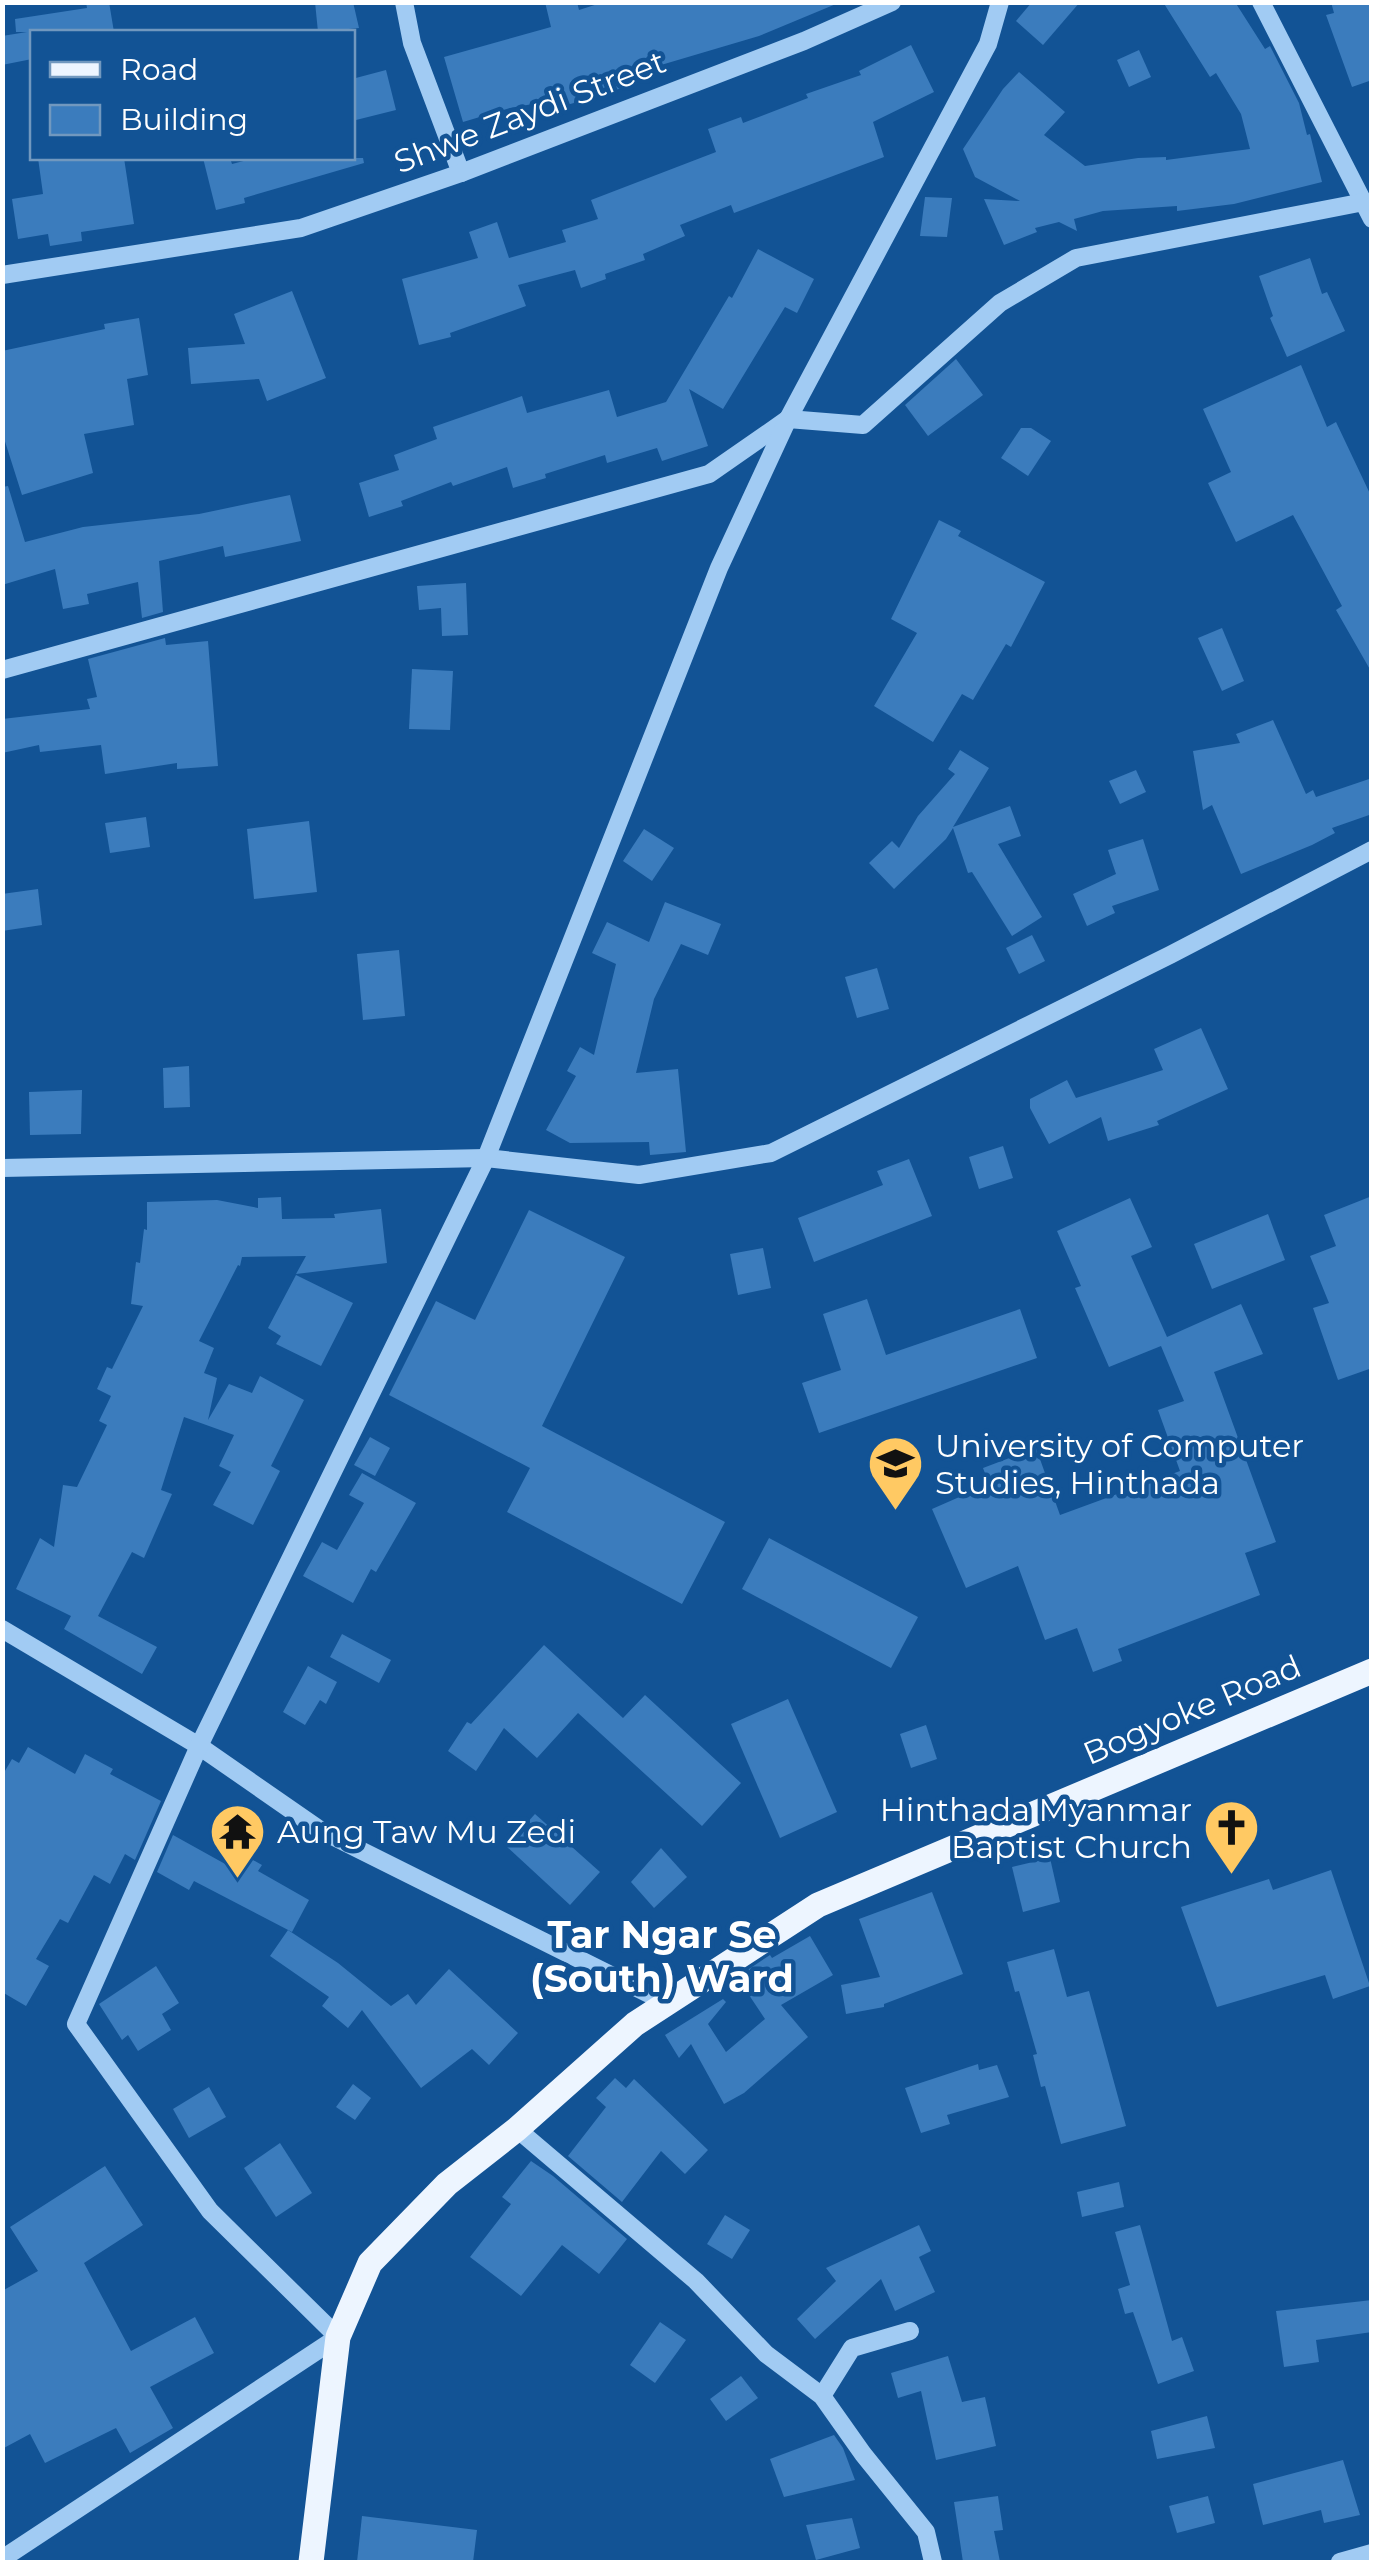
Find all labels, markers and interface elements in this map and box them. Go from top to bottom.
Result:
legend [30,30,355,160]
street label: Shwe Zaydi Street [389,42,671,181]
text: Road [120,51,198,88]
text: Building [120,101,248,138]
place label: University of Computer Studies, Hinthada [935,1426,1304,1502]
school or university icon: University of Computer Studies, Hinthada [866,1434,926,1513]
street label: Bogyoke Road [1077,1646,1307,1773]
place label: Hinthada Myanmar Baptist Church [880,1790,1192,1866]
church icon: Hinthada Myanmar Baptist Church [1201,1798,1261,1877]
temple icon: Aung Taw Mu Zedi [208,1802,268,1881]
place label: Aung Taw Mu Zedi [277,1812,576,1851]
district label: Tar Ngar Se (South) Ward [530,1911,794,2002]

